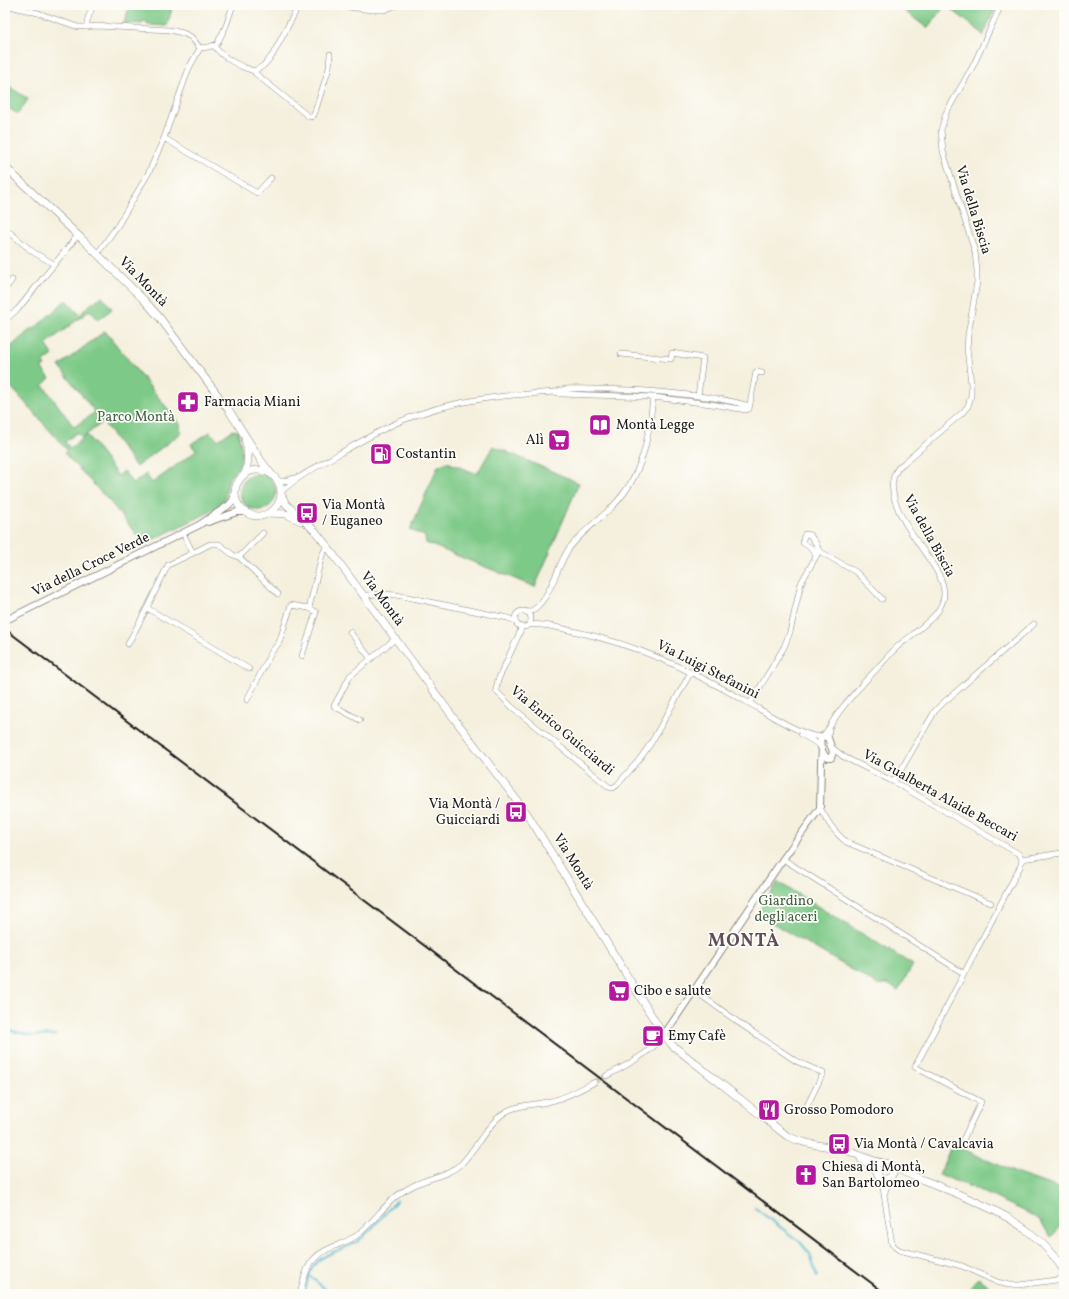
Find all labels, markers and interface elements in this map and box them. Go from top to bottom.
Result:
street label: Via della Biscia [950,163,996,257]
street label: Via Montà [114,253,172,311]
pharmacy icon: Farmacia Miani [175,389,201,415]
place label: Farmacia Miani [204,393,300,412]
park label: Parco Montà [97,408,175,427]
library icon: Montà Legge [587,412,613,438]
place label: Montà Legge [616,416,695,435]
supermarket icon: Alì [546,427,572,453]
place label: Alì [526,431,544,450]
fuel station icon: Costantin [368,441,394,467]
place label: Costantin [396,445,456,464]
street label: Via della Biscia [898,491,960,581]
place label: Via Montà / Euganeo [322,496,385,531]
bus stop icon: Via Montà / Euganeo [294,500,320,526]
street label: Via della Croce Verde [29,528,153,602]
street label: Via Montà [356,568,408,630]
street label: Via Luigi Stefanini [653,636,763,704]
street label: Via Enrico Guicciardi [506,682,618,780]
street label: Via Gualberta Alaide Beccari [859,745,1021,847]
place label: Via Montà / Guicciardi [429,795,500,830]
bus stop icon: Via Montà / Guicciardi [503,799,529,825]
street label: Via Montà [548,830,598,894]
park label: Giardino degli aceri [755,892,817,927]
district label: MONTÀ [708,929,780,954]
supermarket icon: Cibo e salute [606,978,632,1004]
place label: Cibo e salute [634,982,712,1001]
cafe icon: Emy Cafè [640,1023,666,1049]
place label: Emy Cafè [668,1027,726,1046]
restaurant icon: Grosso Pomodoro [756,1097,782,1123]
place label: Grosso Pomodoro [784,1101,894,1120]
bus stop icon: Via Montà / Cavalcavia [826,1131,852,1157]
place label: Via Montà / Cavalcavia [854,1135,994,1154]
place label: Chiesa di Montà, San Bartolomeo [822,1158,925,1193]
church icon: Chiesa di Montà, San Bartolomeo [793,1162,819,1188]

